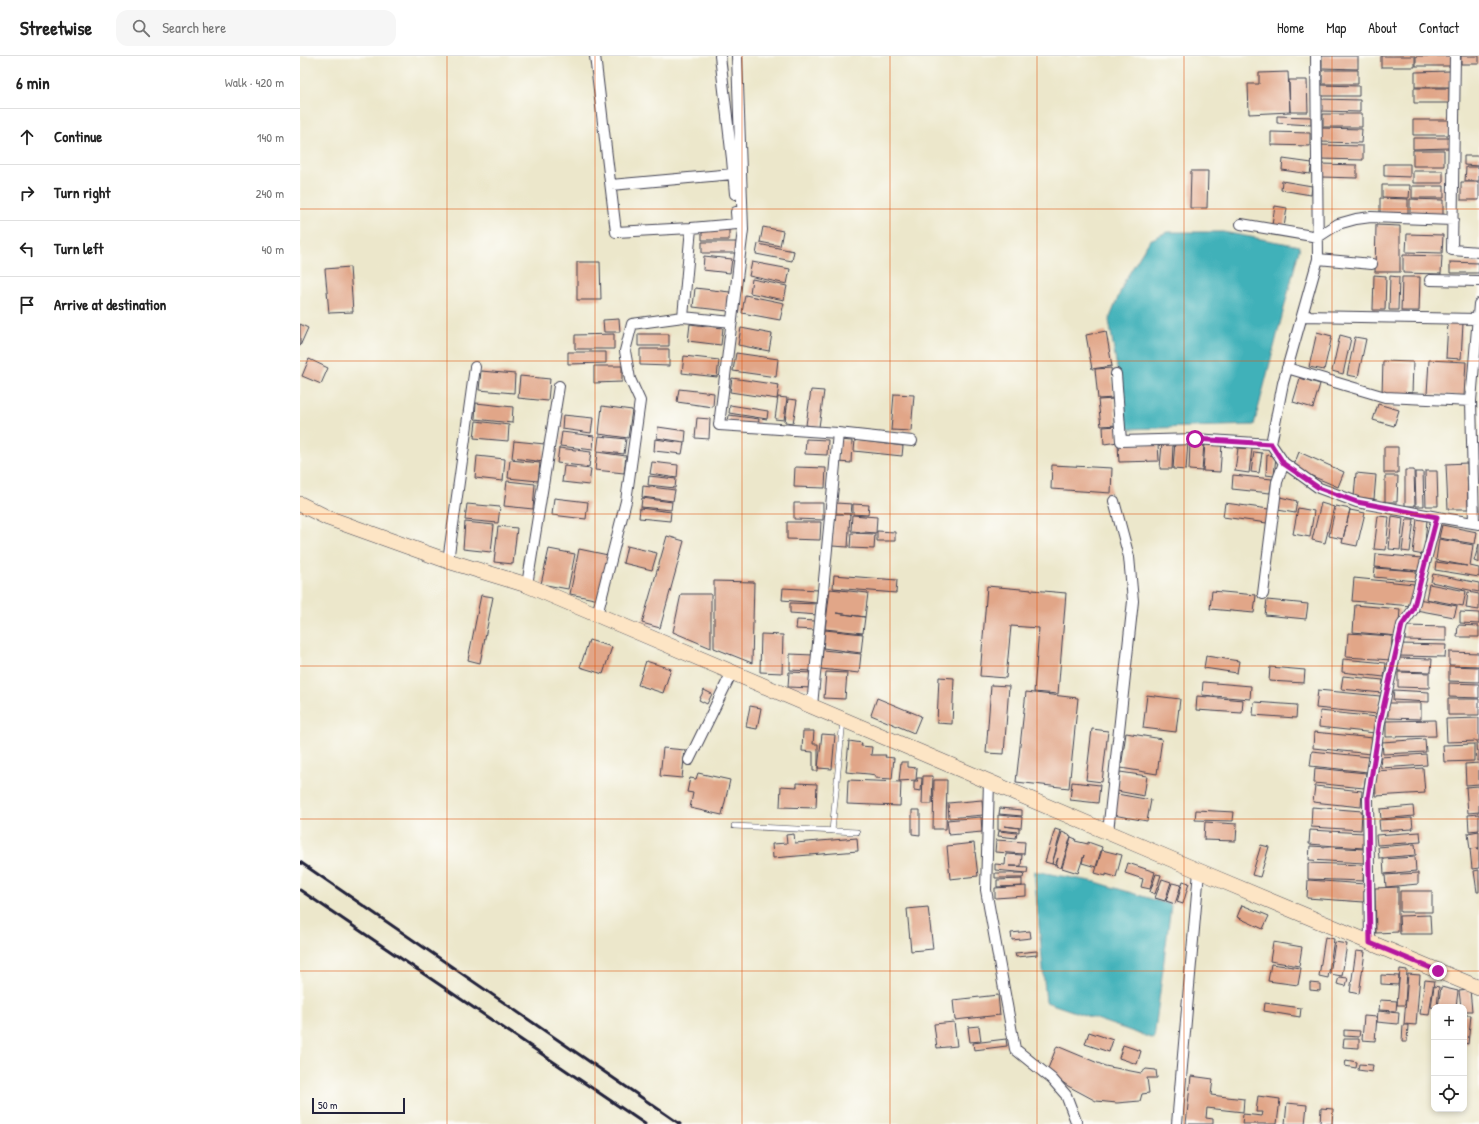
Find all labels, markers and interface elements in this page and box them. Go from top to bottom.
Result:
search box [116,10,396,46]
text: Streetwise [20,15,92,41]
icon: search [130,17,152,39]
text: Search here [162,17,226,38]
text: Home [1277,18,1304,37]
text: Map [1326,18,1346,37]
text: About [1368,18,1397,37]
text: Contact [1419,18,1459,37]
text: 6 min [16,71,50,94]
text: Walk · 420 m [225,73,284,91]
icon: ahead [16,126,38,148]
text: Continue [54,126,102,147]
text: 140 m [257,128,284,146]
icon: right [16,182,38,204]
text: Turn right [54,182,110,203]
text: 240 m [255,184,284,202]
icon: left [16,238,38,260]
text: Turn left [54,238,104,259]
text: 40 m [261,240,284,258]
icon: arrive [16,294,38,316]
text: Arrive at destination [54,294,166,315]
route start [1186,430,1204,448]
route end [1429,962,1447,980]
map controls [1431,1004,1467,1112]
button: + [1431,1004,1467,1040]
button: − [1431,1040,1467,1076]
button: locate [1431,1076,1467,1112]
scale bar [312,1096,405,1115]
text: 50 m [318,1098,338,1112]

